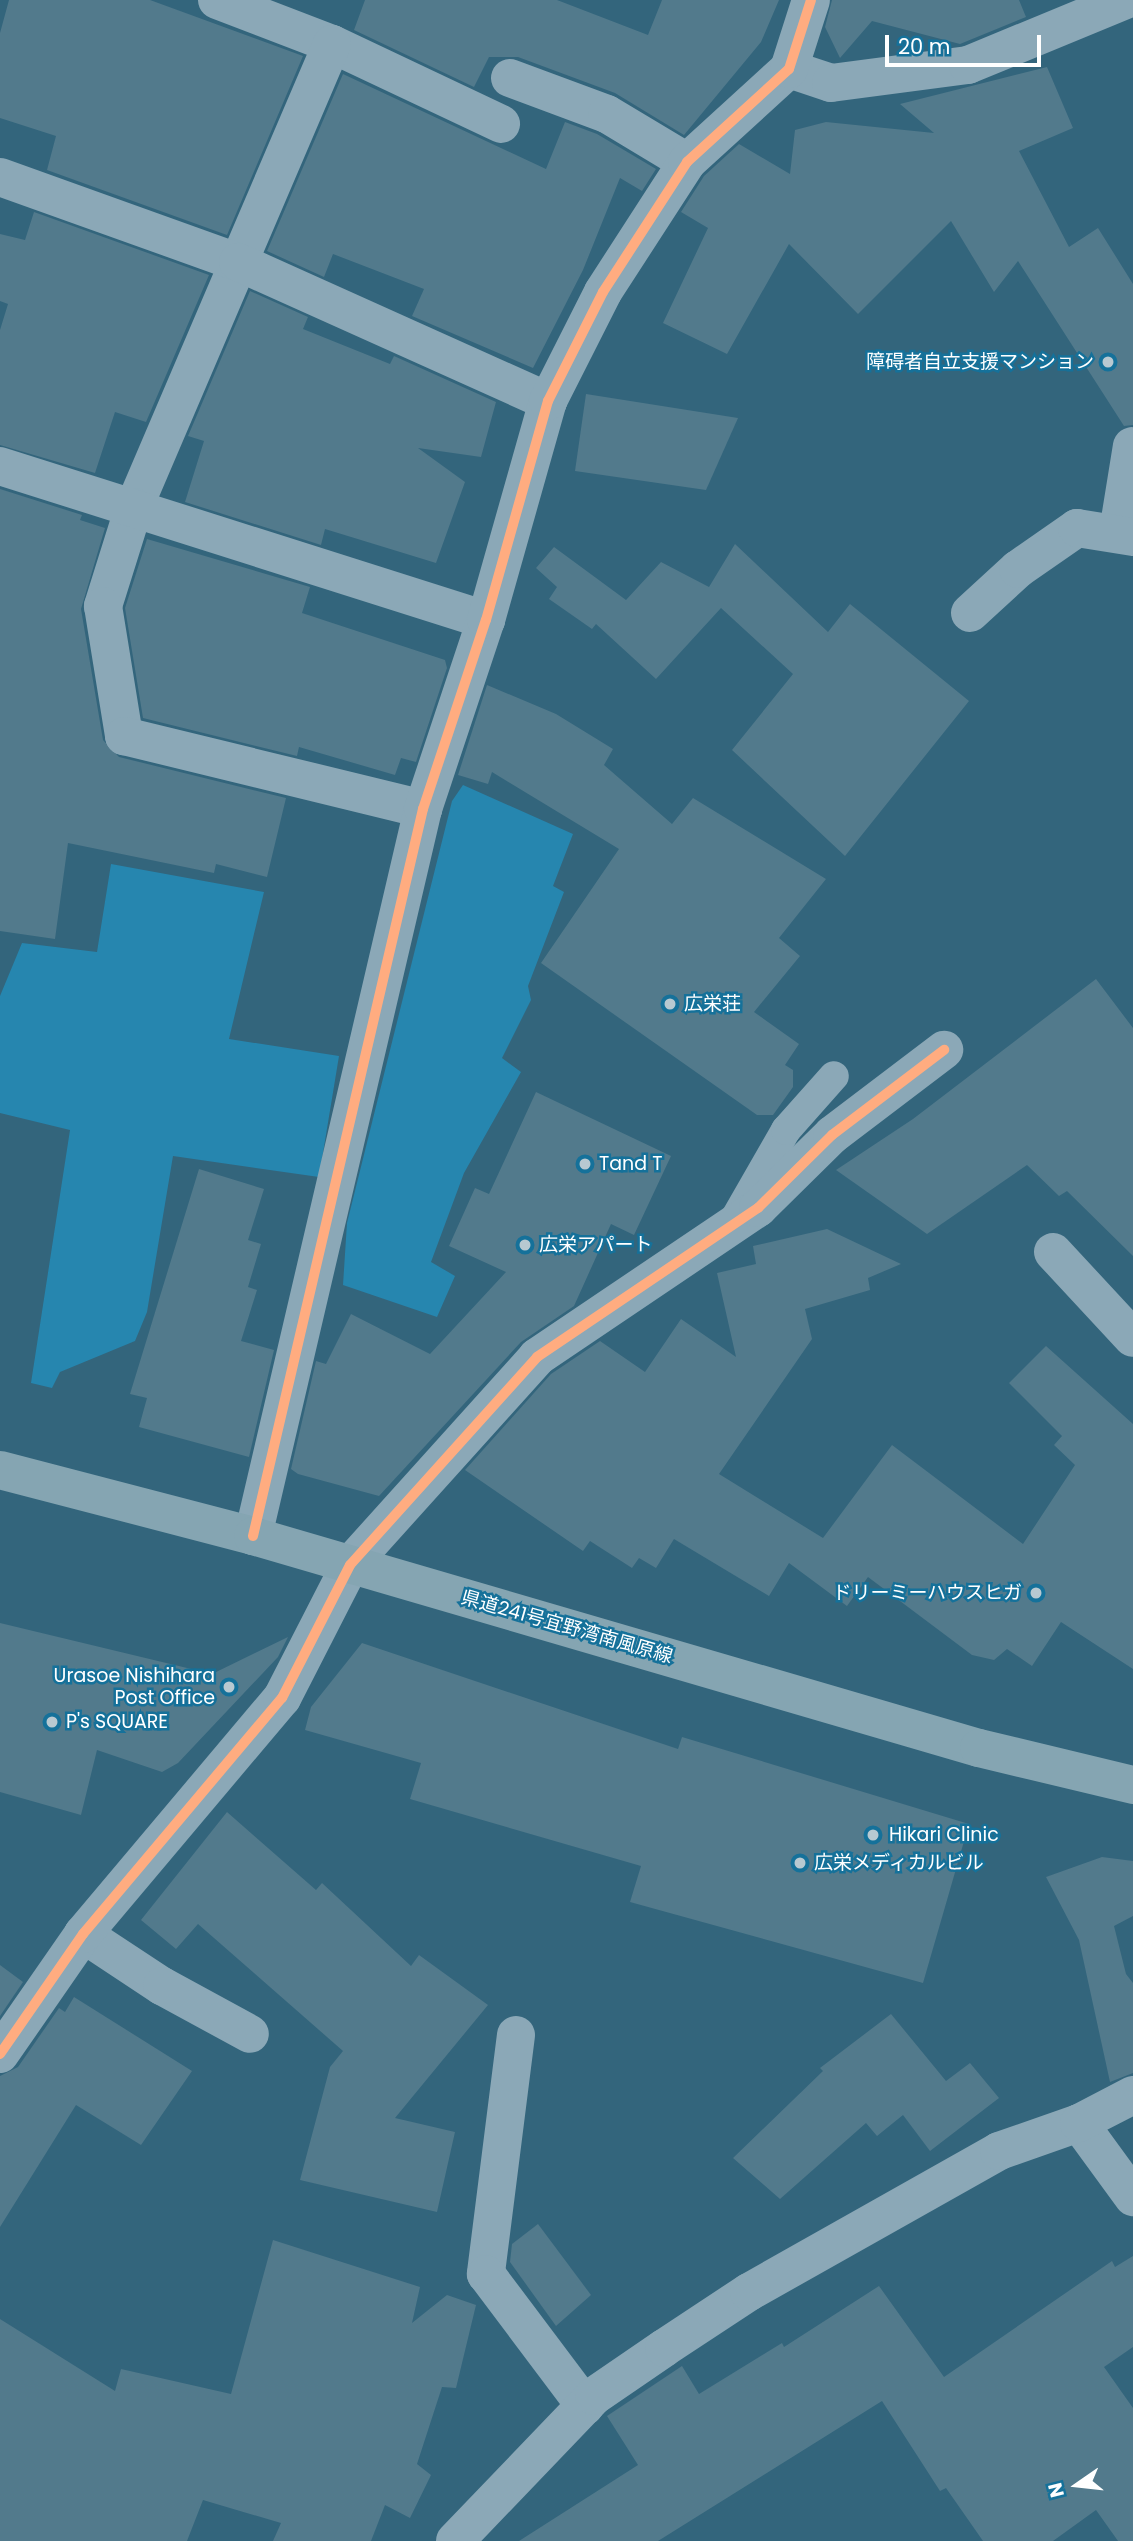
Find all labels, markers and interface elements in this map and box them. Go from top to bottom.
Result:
scale bar [888,21,1044,65]
text: 20 m [898,32,951,61]
place label: 障碍者自立支援マンション [866,351,1094,373]
marker: 障碍者自立支援マンション [1100,354,1116,370]
place label: 広栄荘 [684,993,741,1015]
marker: 広栄荘 [662,996,678,1012]
place label: Tand T [599,1153,662,1175]
marker: Tand T [577,1156,593,1172]
place label: 広栄アパート [539,1234,653,1256]
marker: 広栄アパート [517,1237,533,1253]
place label: ドリーミーハウスヒガ [832,1582,1022,1604]
marker: ドリーミーハウスヒガ [1028,1585,1044,1601]
street label: 県道241号宜野湾南風原線 [459,1586,675,1668]
place label: Urasoe Nishihara Post Office [54,1665,215,1709]
marker: Urasoe Nishihara Post Office [221,1679,237,1695]
place label: P's SQUARE [66,1711,168,1733]
marker: P's SQUARE [44,1714,60,1730]
place label: Hikari Clinic [889,1824,999,1846]
marker: Hikari Clinic [863,1825,883,1845]
place label: 広栄メディカルビル [814,1852,985,1874]
marker: 広栄メディカルビル [792,1855,808,1871]
north arrow [1042,2450,1112,2520]
text: N [1041,2480,1071,2500]

